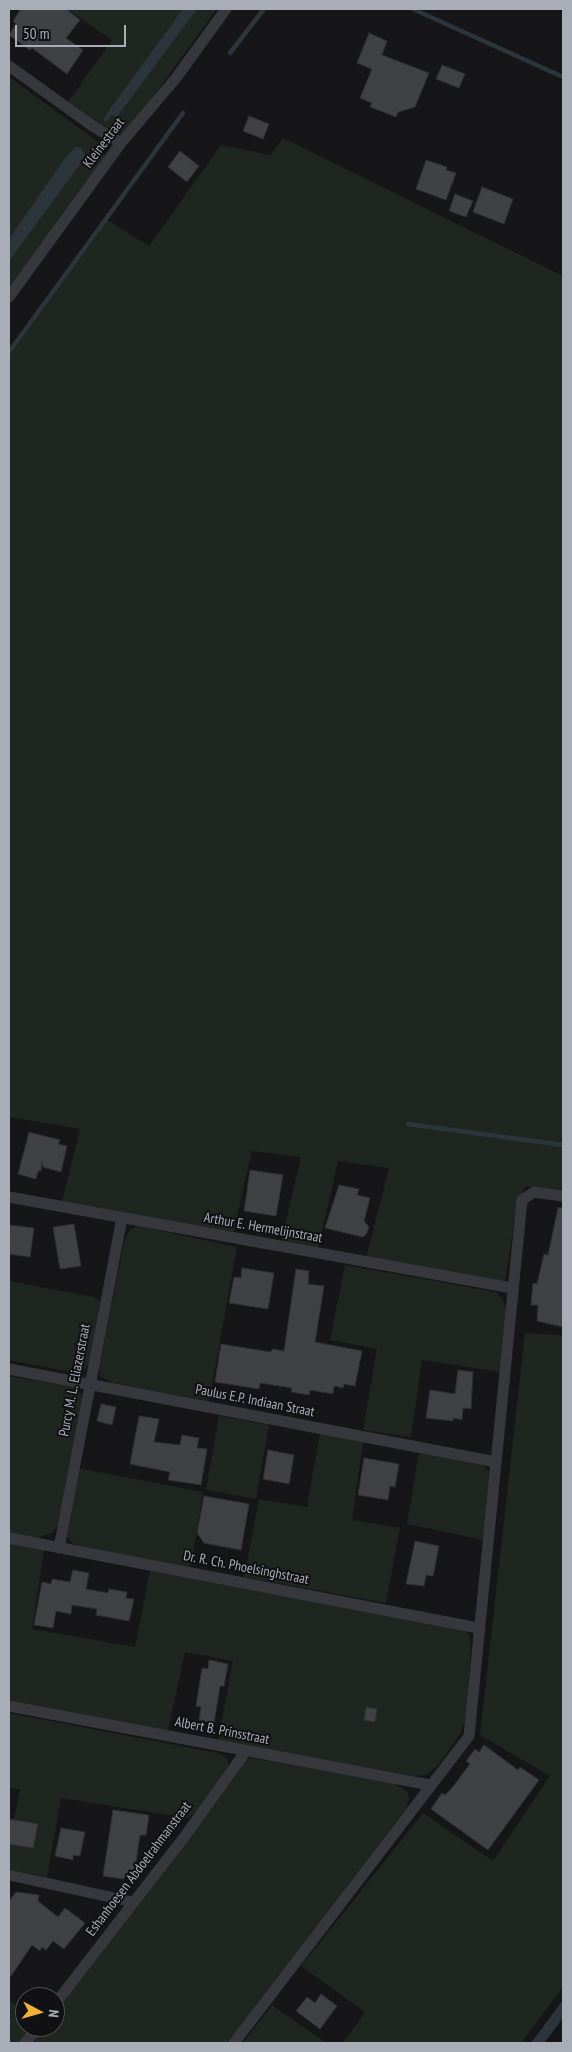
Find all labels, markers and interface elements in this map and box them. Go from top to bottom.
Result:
scale bar [18,15,129,47]
text: 50 m [23,24,49,43]
street label: Kleinestraat [80,115,128,171]
street label: Arthur E. Hermelijnstraat [202,1209,324,1247]
street label: Purcy M. L. Eliazerstraat [56,1322,94,1438]
street label: Paulus E.P. Indiaan Straat [194,1381,316,1421]
street label: Dr. R. Ch. Phoelsinghstraat [182,1548,310,1588]
street label: Albert B. Prinsstraat [173,1714,271,1748]
street label: Eshanhoesen Abdoelrahmanstraat [83,1798,195,1940]
north arrow [15,1987,65,2037]
text: N [45,2009,63,2018]

